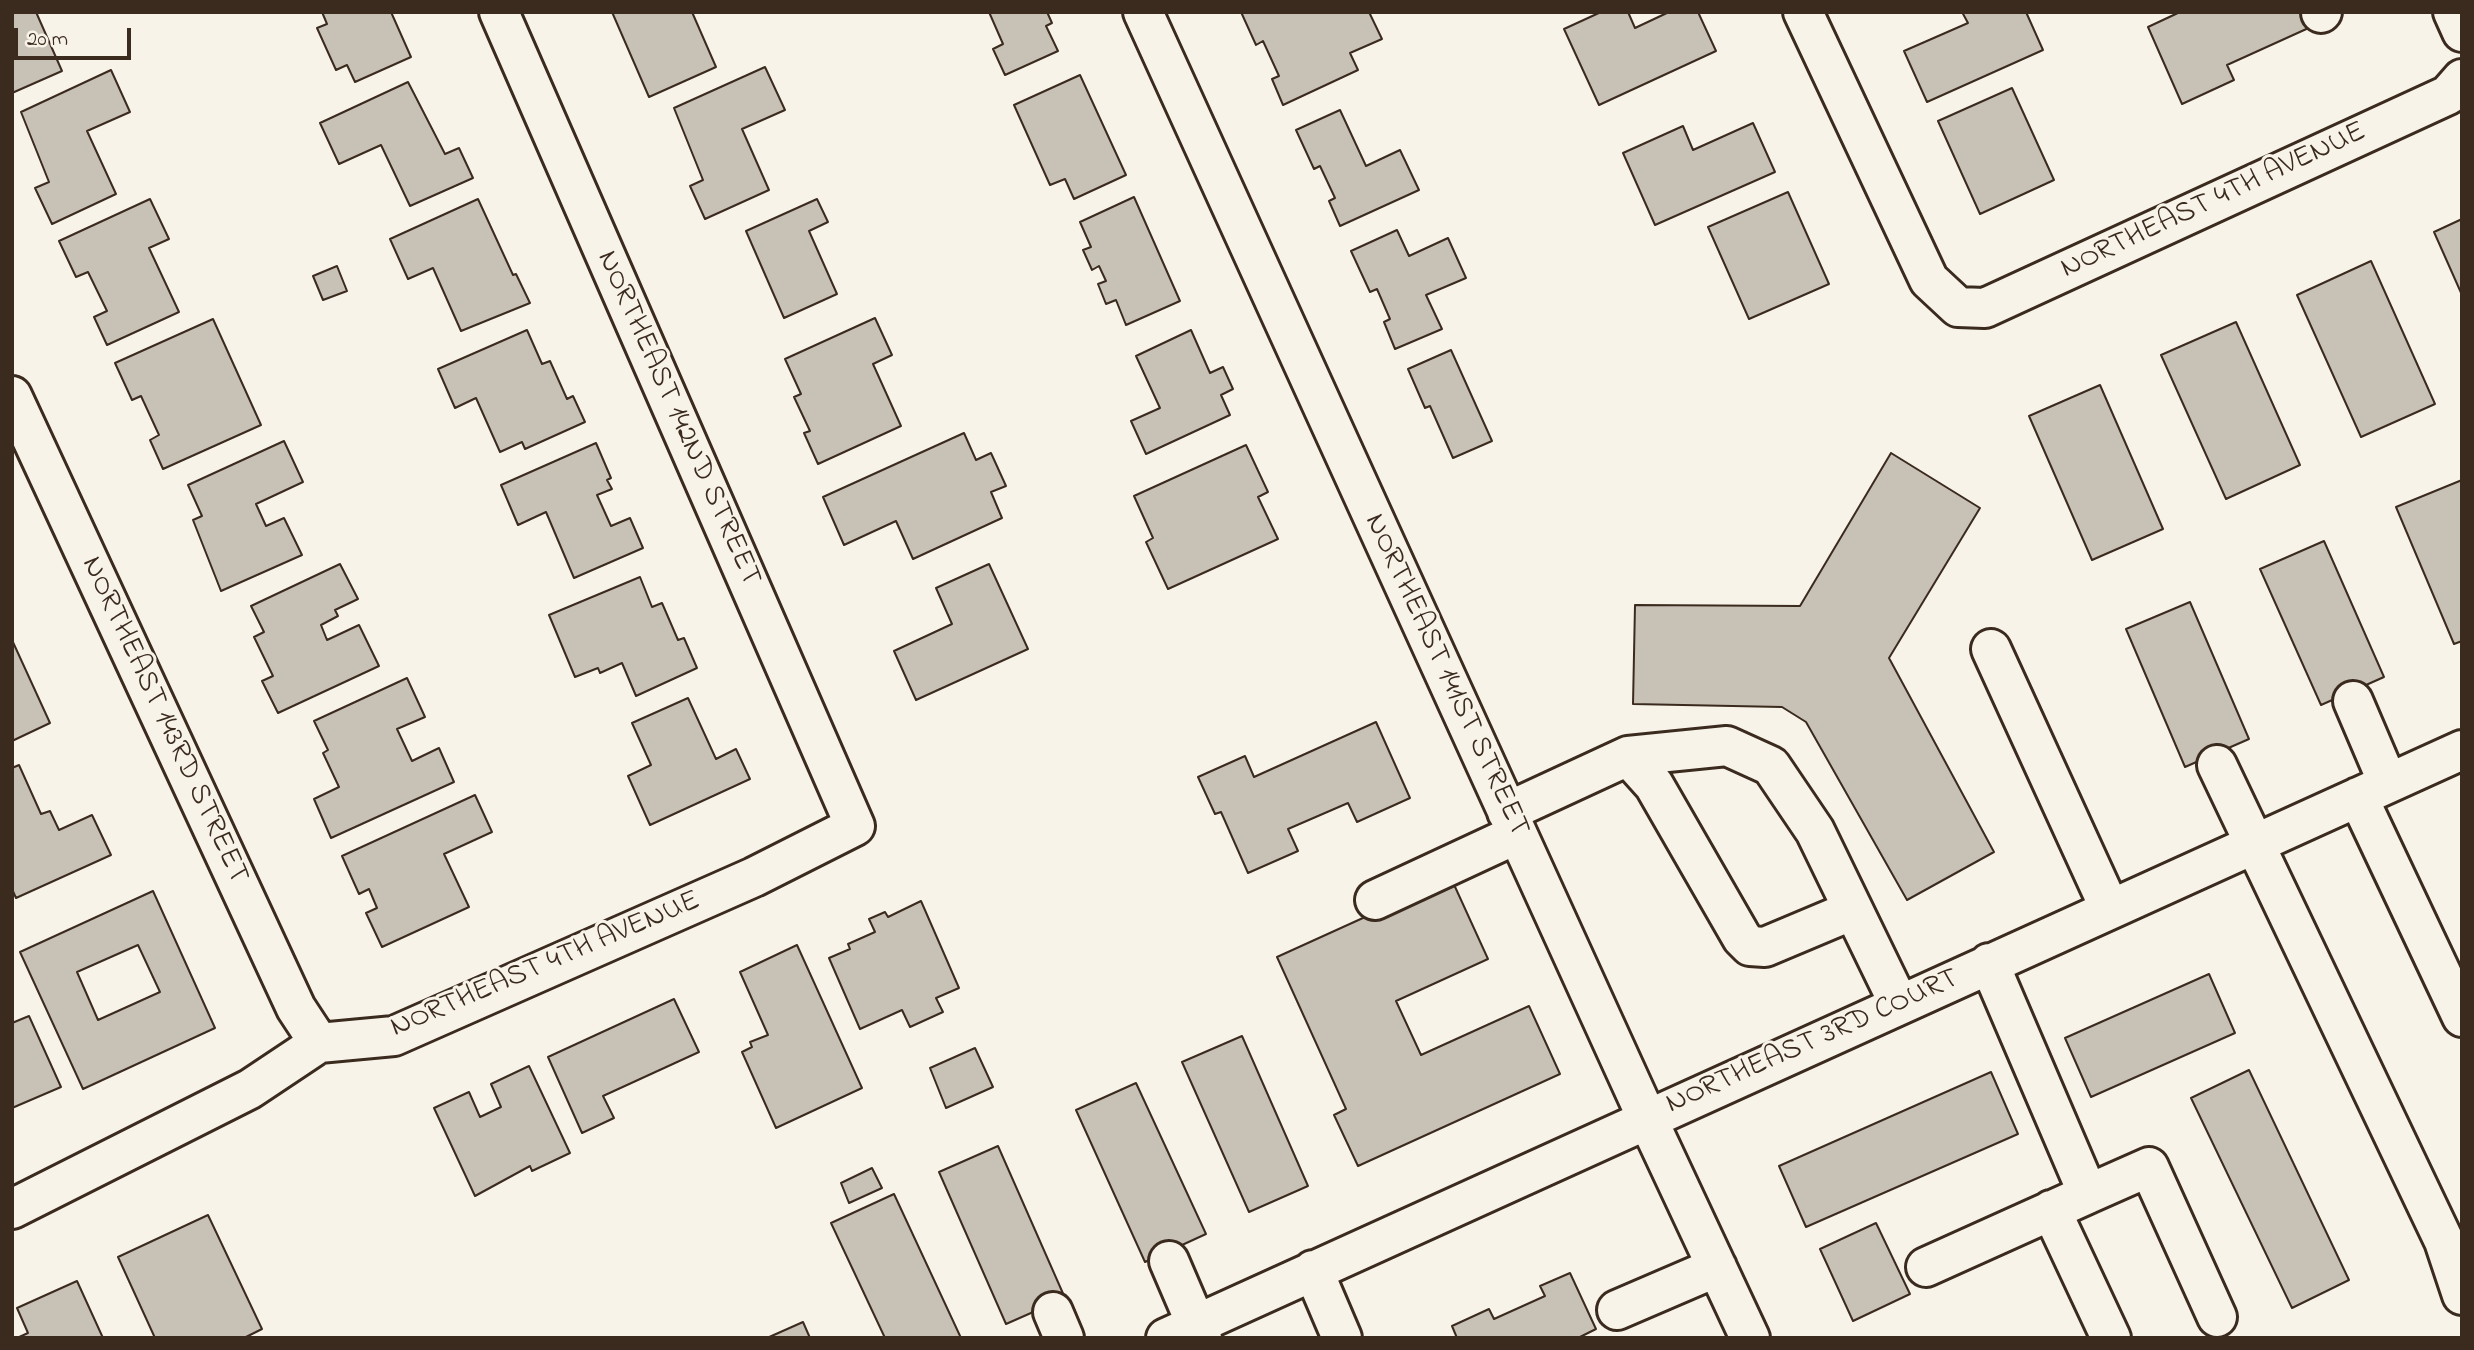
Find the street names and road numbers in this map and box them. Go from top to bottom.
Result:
street label: NORTHEAST 4TH AVENUE [2056,115,2372,289]
street label: NORTHEAST 142ND STREET [587,246,767,592]
street label: NORTHEAST 141ST STREET [1354,509,1536,843]
street label: NORTHEAST 143RD STREET [71,552,255,890]
street label: NORTHEAST 4TH AVENUE [386,884,706,1048]
street label: NORTHEAST 3RD COURT [1661,962,1965,1124]

